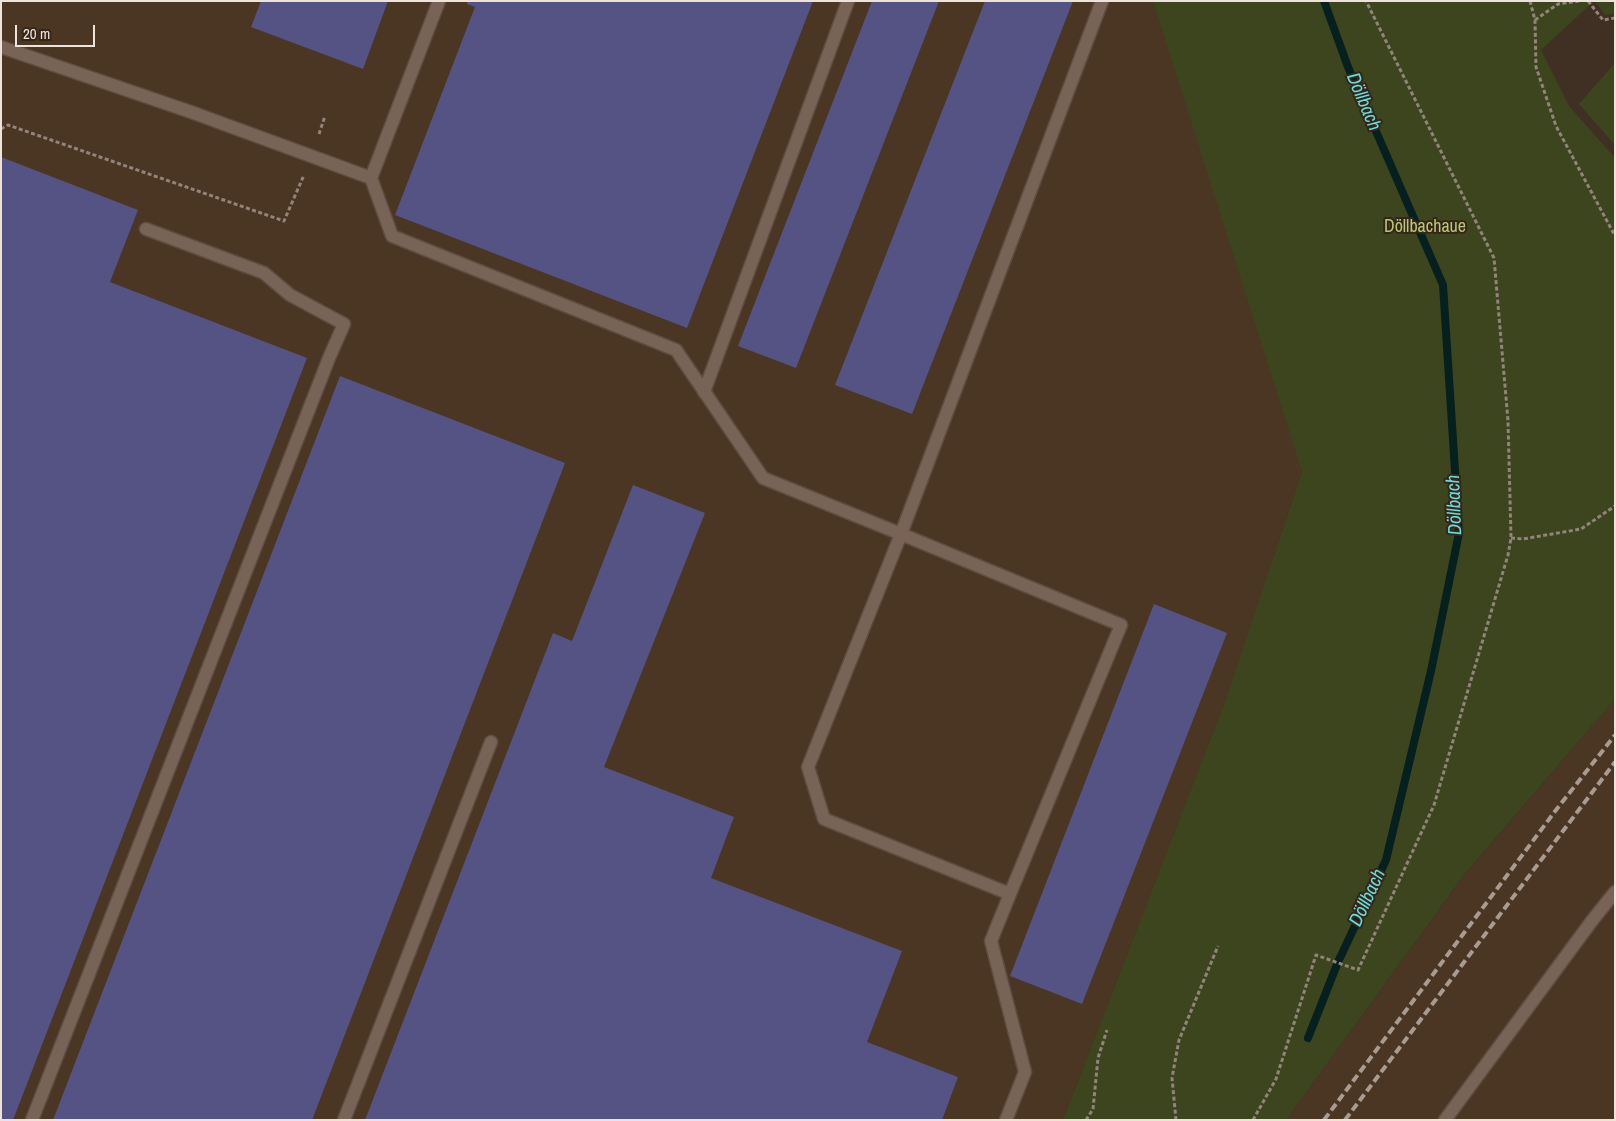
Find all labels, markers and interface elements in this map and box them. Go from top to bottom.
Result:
scale bar [18,15,98,47]
text: 20 m [23,23,50,44]
water label: Döllbach [1341,70,1385,134]
park label: Döllbachaue [1384,216,1466,238]
water label: Döllbach [1443,474,1467,536]
water label: Döllbach [1345,866,1391,930]

